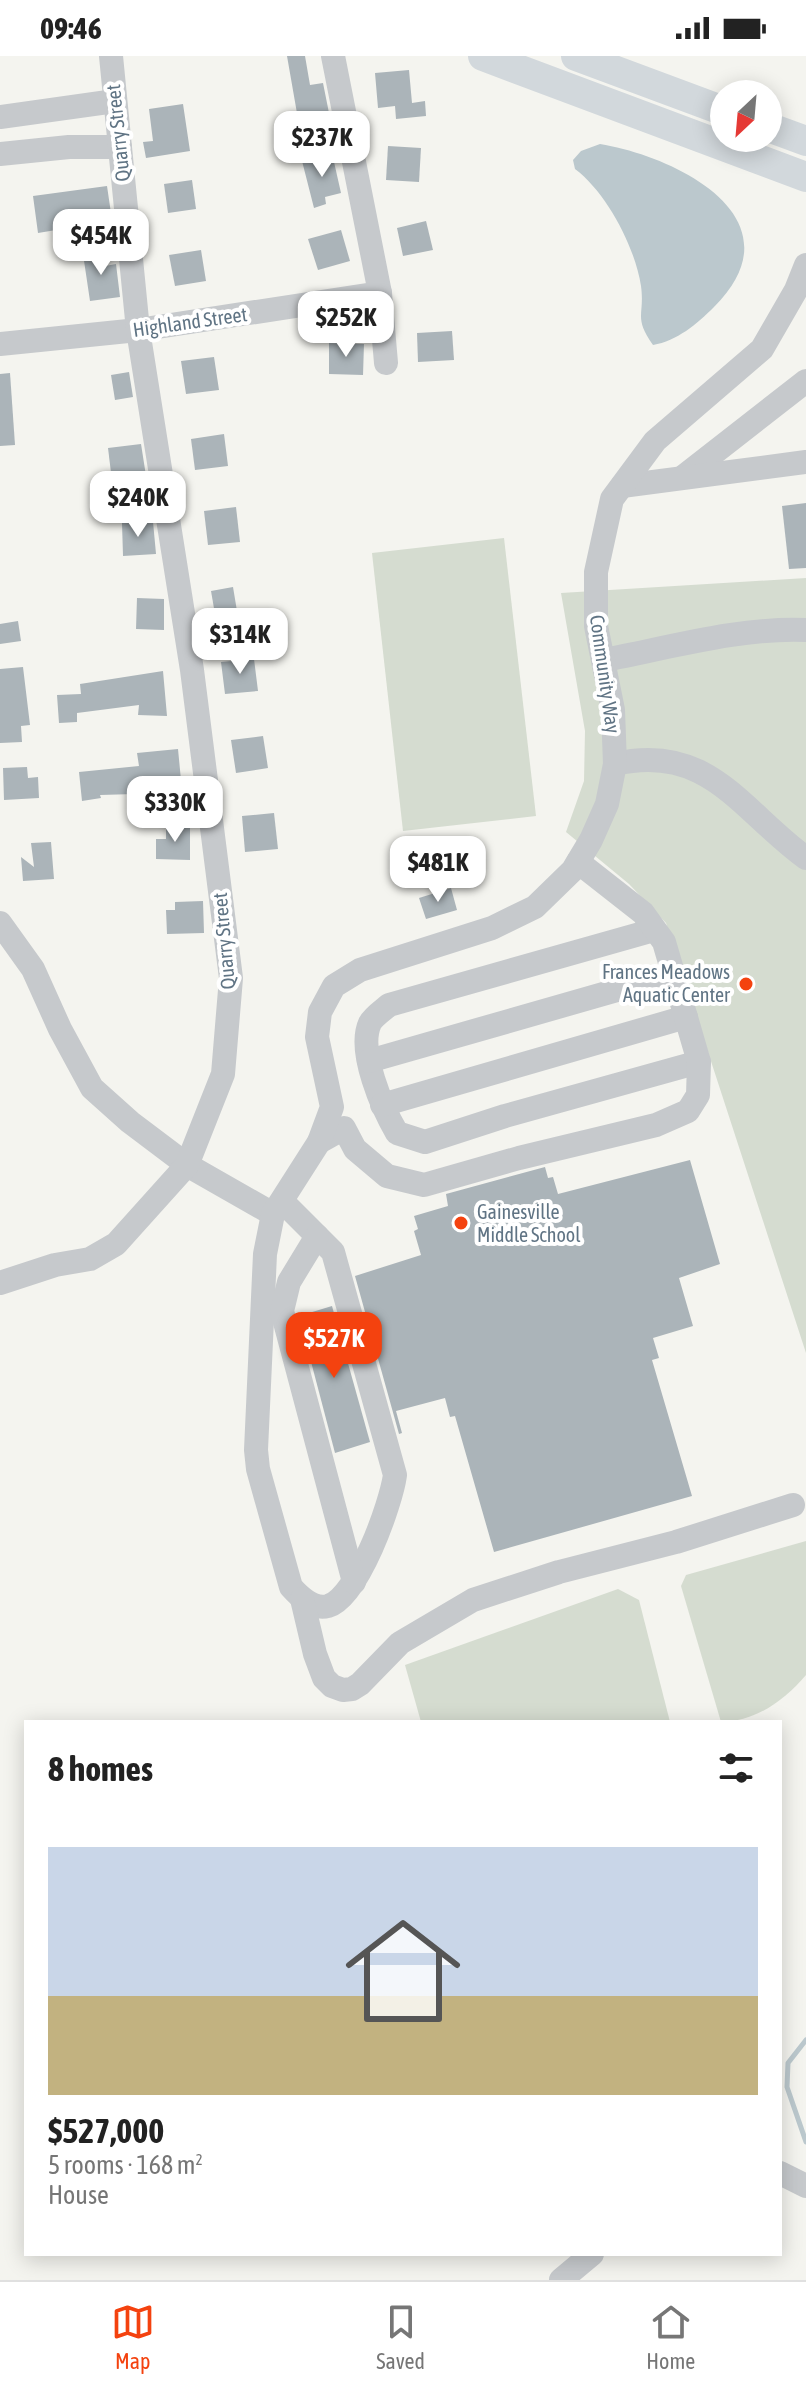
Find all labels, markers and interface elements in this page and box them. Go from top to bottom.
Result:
text: 09:46 [40,11,102,45]
north arrow [710,80,782,152]
map controls [710,80,782,152]
street label: Quarry Street [101,83,134,183]
pin: $237K [266,111,378,179]
text: $237K [292,122,352,152]
pin: $454K [45,209,157,277]
text: $454K [71,220,131,250]
pin: $252K [290,291,402,359]
street label: Highland Street [131,302,249,341]
text: $252K [316,302,376,332]
pin: $240K [82,471,194,539]
text: $240K [108,482,168,512]
pin: $314K [184,608,296,676]
street label: Community Way [586,613,625,735]
text: $314K [210,619,270,649]
pin: $330K [119,776,231,844]
text: $330K [145,787,205,817]
pin: $481K [382,836,494,904]
text: $481K [408,847,468,877]
street label: Quarry Street [208,891,239,991]
place label: Frances Meadows Aquatic Center [602,960,731,1006]
marker: Frances Meadows Aquatic Center [737,975,755,993]
place label: Gainesville Middle School [477,1200,581,1246]
marker: Gainesville Middle School [452,1214,470,1232]
pin: $527K [278,1312,390,1380]
text: $527K [304,1323,364,1353]
icon: filters [714,1746,758,1790]
text: 8 homes [48,1749,153,1788]
icon: home [331,1899,475,2043]
text: $527,000 [48,2111,164,2150]
text: 5 rooms · 168 m² [48,2150,203,2180]
text: House [48,2180,109,2210]
tab: Map [111,2300,155,2374]
tab: Saved [376,2300,425,2374]
tab: Home [646,2300,695,2374]

